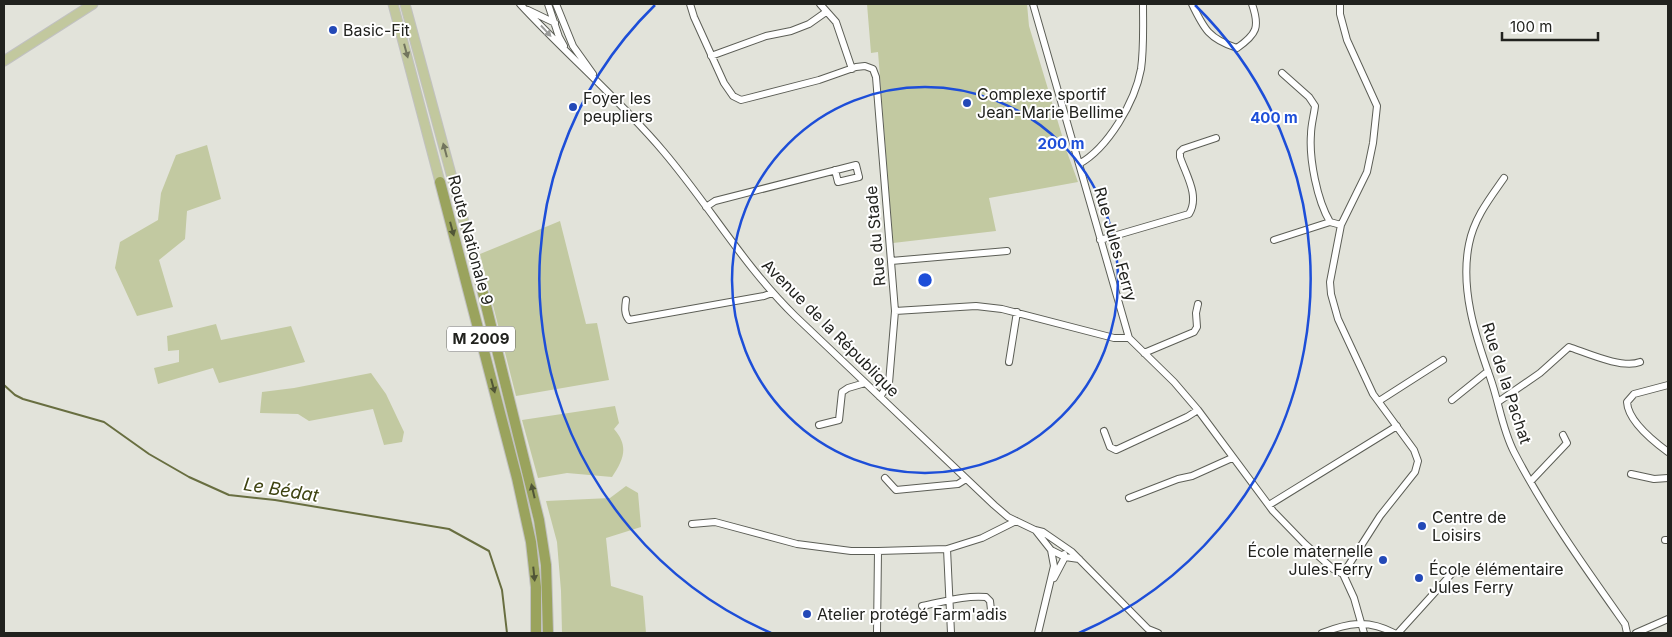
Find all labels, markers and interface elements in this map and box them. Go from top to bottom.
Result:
scale bar [1502,10,1598,42]
text: 100 m [1510,17,1552,36]
place label: Basic-Fit [343,20,410,40]
marker: Basic-Fit [327,24,339,36]
one-way arrow [540,24,552,36]
one-way arrow [402,43,410,58]
place label: Complexe sportif Jean-Marie Bellime [977,84,1124,122]
place label: Foyer les peupliers [583,88,653,126]
marker: Complexe sportif Jean-Marie Bellime [961,97,973,109]
marker: Foyer les peupliers [567,101,579,113]
text: 400 m [1250,108,1298,127]
text: 200 m [1038,134,1084,153]
one-way arrow [441,142,449,157]
street label: Route Nationale 9 [444,173,498,307]
street label: Rue du Stade [861,185,889,287]
street label: Rue Jules Ferry [1090,185,1142,303]
one-way arrow [449,221,457,236]
street label: Avenue de la République [758,255,904,401]
centre of rings [916,271,934,289]
street label: Rue de la Pachat [1478,320,1536,446]
road number: M 2009 [447,326,515,352]
one-way arrow [489,379,497,394]
water label: Le Bédat [242,473,321,506]
one-way arrow [529,483,537,498]
place label: Centre de Loisirs [1432,507,1506,545]
marker: Centre de Loisirs [1416,520,1428,532]
place label: École maternelle Jules Ferry [1247,541,1373,579]
marker: École maternelle Jules Ferry [1377,554,1389,566]
place label: École élémentaire Jules Ferry [1429,559,1564,597]
one-way arrow [530,567,538,583]
marker: École élémentaire Jules Ferry [1413,572,1425,584]
place label: Atelier protégé Farm'adis [817,604,1007,624]
marker: Atelier protégé Farm'adis [801,608,813,620]

